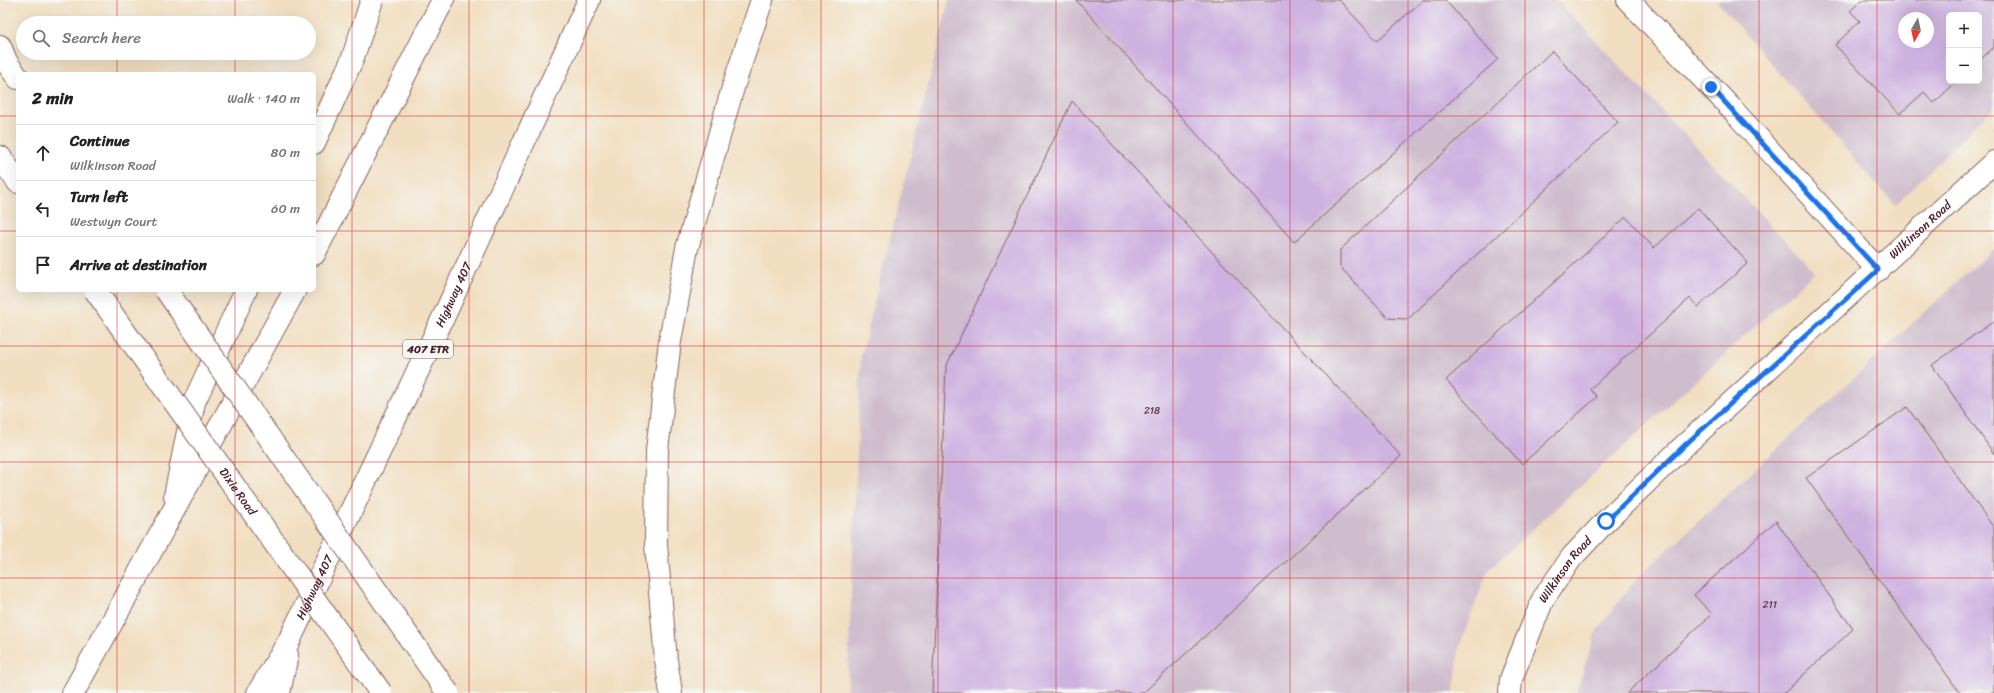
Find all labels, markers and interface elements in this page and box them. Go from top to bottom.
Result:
north arrow [1898,12,1934,48]
map controls [1946,12,1982,84]
button: + [1946,12,1982,48]
search box [16,16,316,60]
text: Search here [62,25,141,51]
icon: search [30,27,52,49]
button: − [1946,48,1982,84]
route end [1702,78,1720,96]
text: 2 min [32,83,73,113]
text: Walk · 140 m [227,87,300,110]
text: Continue [70,128,130,154]
text: 80 m [271,141,300,164]
icon: ahead [32,142,54,164]
text: Wilkinson Road [70,154,156,177]
text: Turn left [70,184,128,210]
street label: Wilkinson Road [1883,195,1957,265]
text: 60 m [271,197,300,220]
icon: left [32,198,54,220]
text: Westwyn Court [70,210,157,233]
text: Arrive at destination [70,252,207,278]
icon: arrive [32,254,54,276]
street label: Highway 407 [429,257,479,331]
road number: 407 ETR [403,340,453,358]
house number: 218 [1144,402,1160,420]
street label: Dixie Road [213,463,264,521]
route start [1597,512,1615,530]
street label: Wilkinson Road [1532,531,1598,607]
street label: Highway 407 [290,550,340,624]
house number: 211 [1763,596,1777,614]

